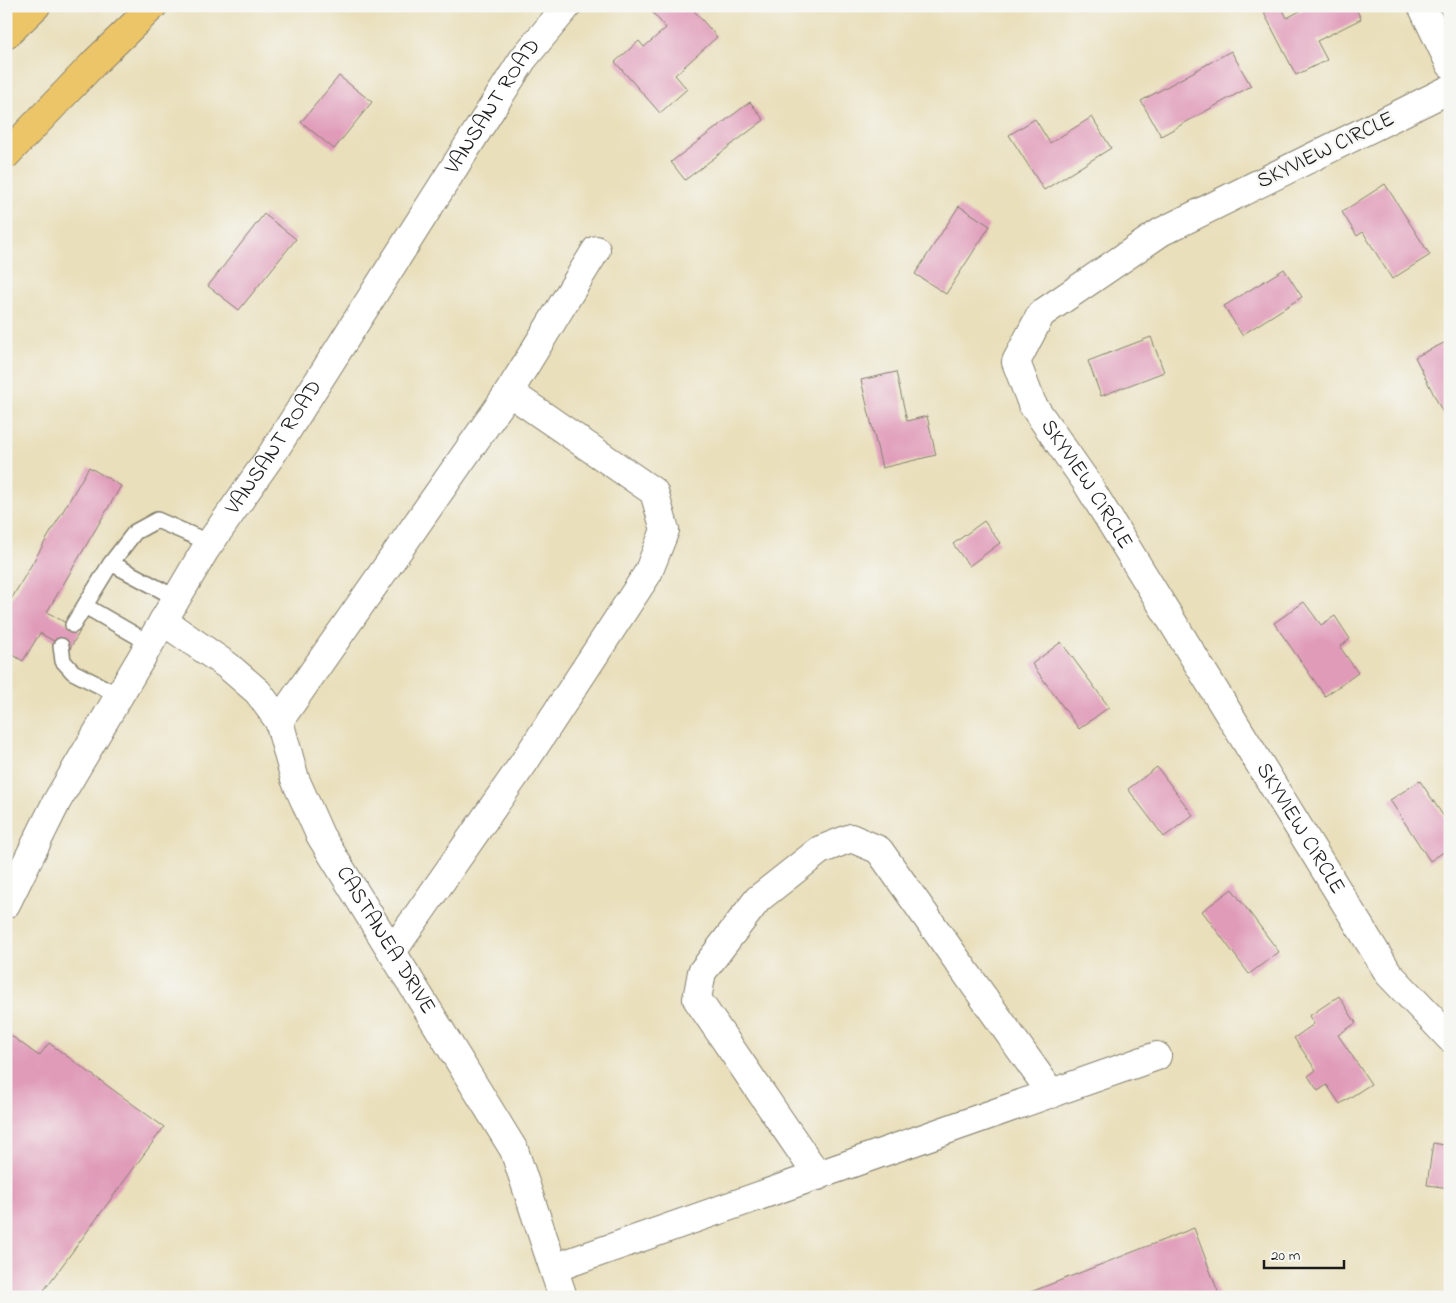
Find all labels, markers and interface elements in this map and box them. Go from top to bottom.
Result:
street label: VANSANT ROAD [437,32,549,182]
street label: SKYVIEW CIRCLE [1252,104,1400,198]
street label: VANSANT ROAD [217,374,331,523]
street label: SKYVIEW CIRCLE [1032,413,1140,556]
street label: SKYVIEW CIRCLE [1247,757,1352,901]
street label: CASTANEA DRIVE [327,860,443,1021]
scale bar [1264,1238,1344,1270]
text: 20 m [1271,1245,1301,1267]

